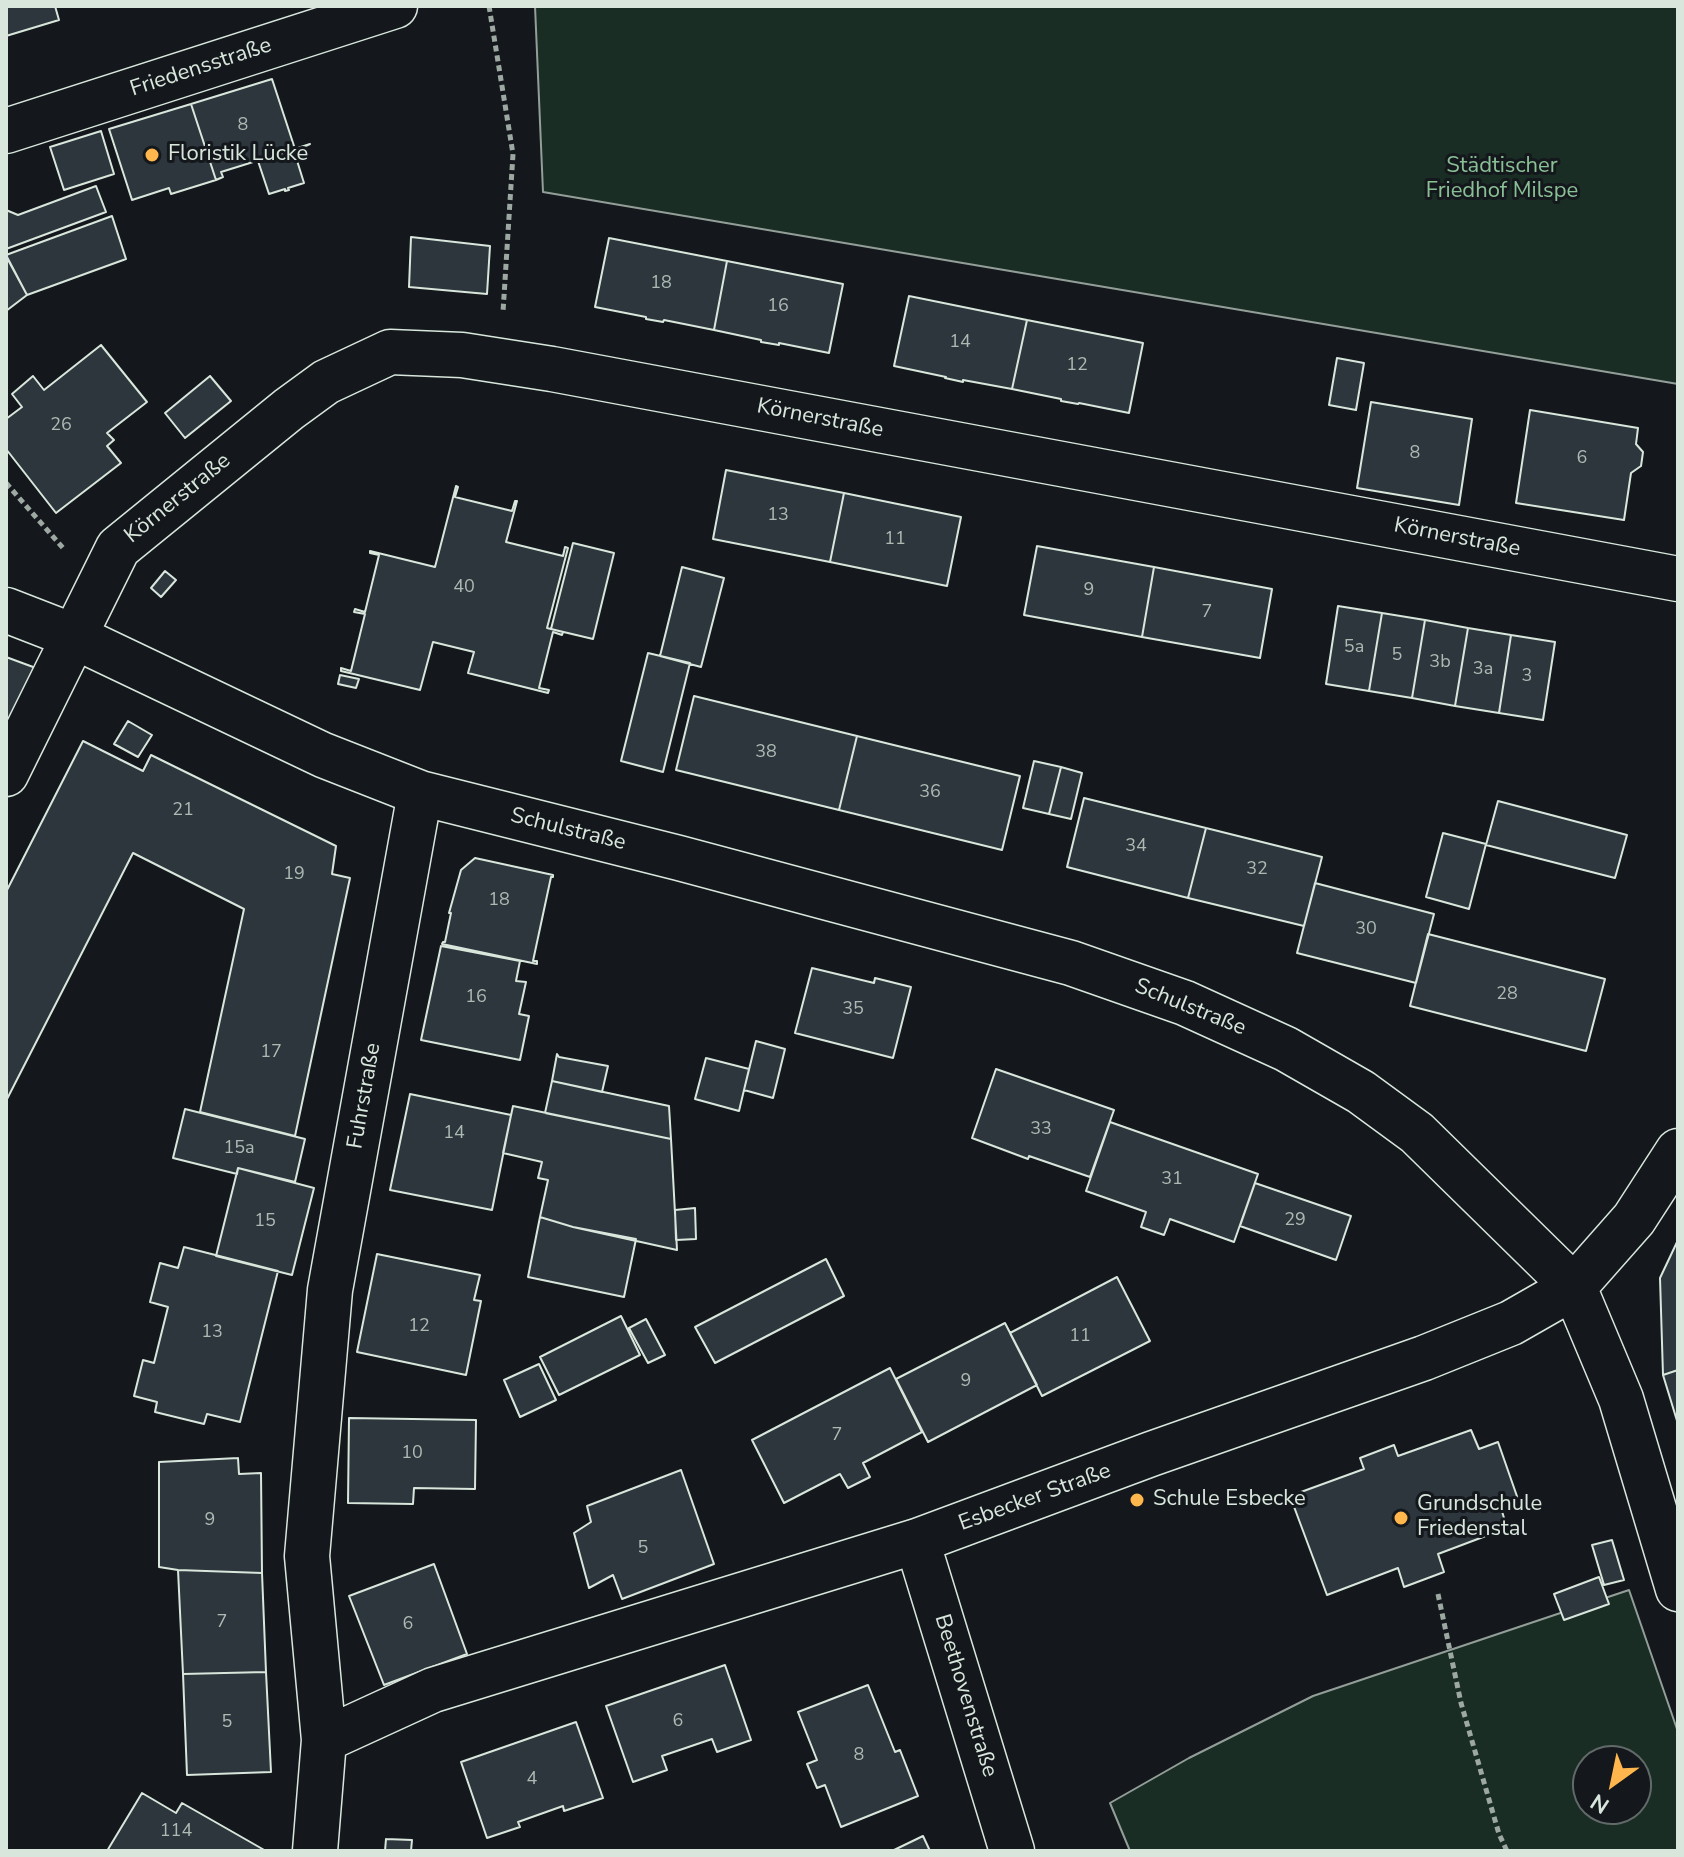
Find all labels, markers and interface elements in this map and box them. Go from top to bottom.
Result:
street label: Friedensstraße [127,33,275,103]
house number: 8 [238,115,248,137]
place label: Floristik Lücke [168,142,308,168]
marker: Floristik Lücke [143,146,161,164]
park label: Städtischer Friedhof Milspe [1426,154,1578,206]
house number: 18 [650,273,672,295]
house number: 16 [767,296,789,318]
house number: 14 [949,332,971,354]
house number: 12 [1066,355,1088,377]
street label: Körnerstraße [754,394,886,444]
house number: 26 [50,415,72,437]
house number: 8 [1410,443,1420,465]
street label: Körnerstraße [120,448,236,550]
house number: 6 [1577,448,1587,470]
house number: 13 [767,505,789,527]
street label: Körnerstraße [1391,513,1523,563]
house number: 11 [884,529,906,551]
house number: 40 [453,577,475,599]
house number: 9 [1084,580,1094,602]
house number: 7 [1202,602,1212,624]
house number: 5a [1344,637,1364,659]
house number: 5 [1392,645,1402,667]
house number: 3b [1429,652,1451,674]
house number: 3a [1473,659,1493,681]
house number: 3 [1522,666,1532,688]
house number: 38 [755,742,777,764]
house number: 36 [919,782,941,804]
house number: 21 [172,800,194,822]
street label: Schulstraße [508,803,628,857]
house number: 34 [1125,836,1147,858]
house number: 32 [1246,859,1268,881]
house number: 19 [283,864,305,886]
house number: 18 [488,890,510,912]
house number: 30 [1355,919,1377,941]
street label: Schulstraße [1130,974,1250,1042]
house number: 28 [1496,984,1518,1006]
house number: 16 [465,987,487,1009]
house number: 35 [842,999,864,1021]
street label: Fuhrstraße [343,1041,387,1151]
house number: 17 [260,1042,282,1064]
house number: 33 [1030,1119,1052,1141]
house number: 14 [443,1123,465,1145]
house number: 15a [223,1138,255,1160]
house number: 31 [1161,1169,1183,1191]
house number: 29 [1284,1210,1306,1232]
house number: 15 [254,1211,276,1233]
house number: 12 [408,1316,430,1338]
house number: 13 [201,1322,223,1344]
house number: 11 [1069,1326,1091,1348]
house number: 9 [961,1371,971,1393]
house number: 7 [832,1425,842,1447]
house number: 10 [401,1443,423,1465]
street label: Esbecker Straße [955,1458,1115,1538]
place label: Schule Esbecke [1153,1487,1306,1513]
marker: Schule Esbecke [1128,1491,1146,1509]
place label: Grundschule Friedenstal [1417,1492,1542,1544]
marker: Grundschule Friedenstal [1392,1509,1410,1527]
house number: 9 [205,1510,215,1532]
house number: 5 [638,1538,648,1560]
street label: Beethovenstraße [928,1611,1002,1781]
house number: 7 [217,1612,227,1634]
house number: 6 [403,1614,413,1636]
house number: 6 [673,1711,683,1733]
house number: 5 [222,1712,232,1734]
house number: 8 [854,1745,864,1767]
north arrow [1572,1745,1652,1825]
house number: 4 [527,1769,537,1791]
text: N [1585,1786,1615,1821]
house number: 114 [160,1821,192,1843]

